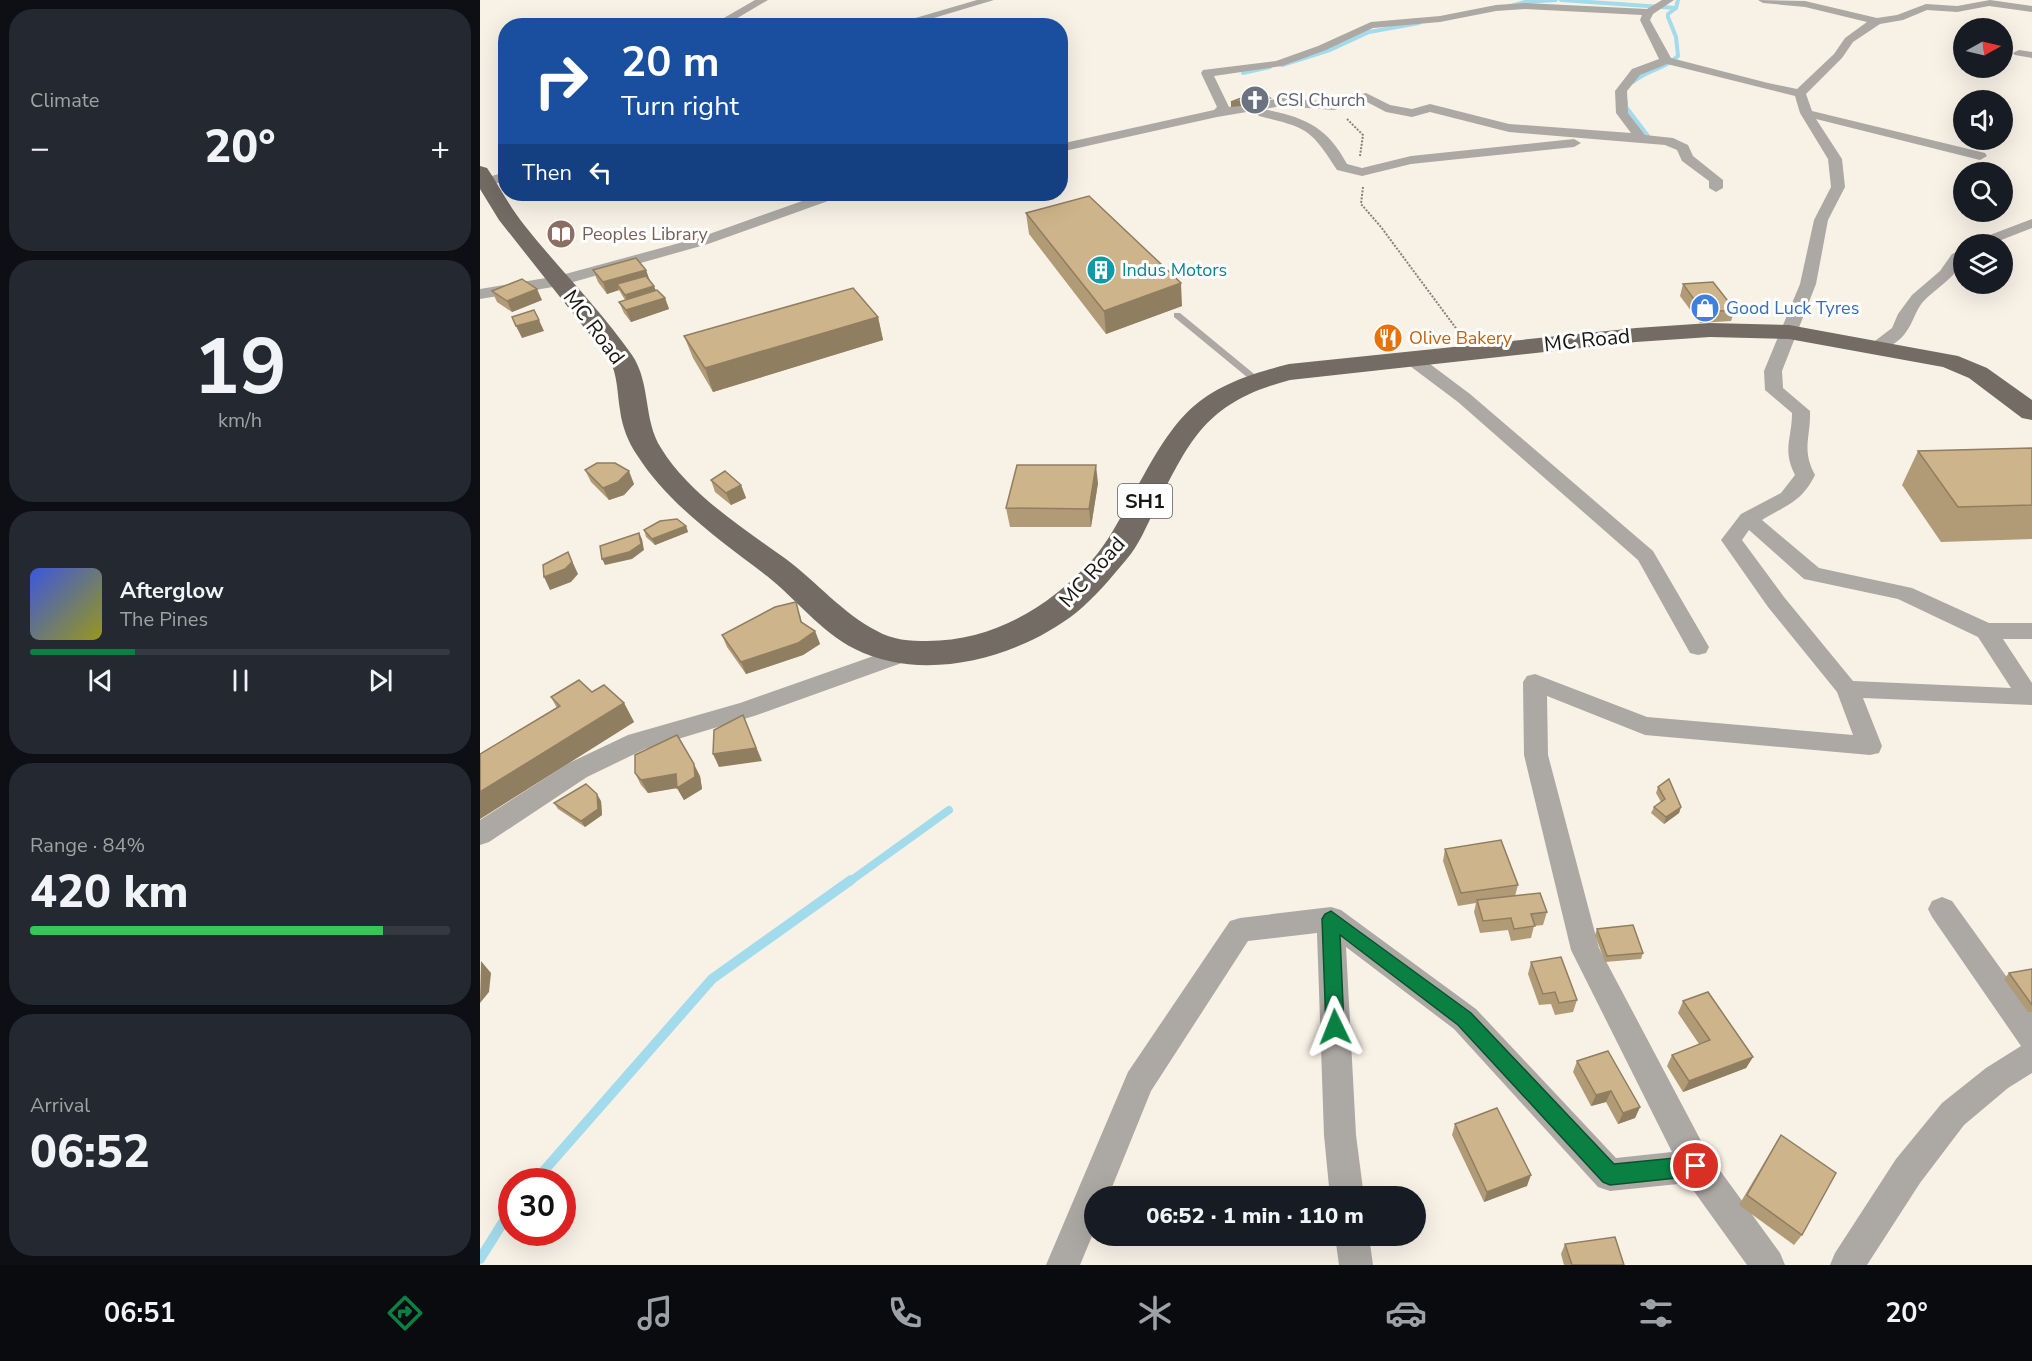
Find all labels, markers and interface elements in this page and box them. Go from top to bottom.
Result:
north arrow [1953,18,2013,78]
map controls [1953,18,2013,294]
text: 20 m [621,34,720,91]
icon: right [522,42,600,120]
church icon: CSI Church [1239,84,1271,116]
text: Climate [30,87,99,114]
text: Turn right [621,88,739,125]
place label: CSI Church [1276,88,1366,112]
button: sound [1953,90,2013,150]
text: 20° [204,117,276,178]
text: − [30,126,50,171]
text: + [430,126,450,171]
icon: left [584,156,617,189]
text: Then [522,158,572,188]
button: search [1953,162,2013,222]
library icon: Peoples Library [545,218,577,250]
place label: Peoples Library [582,222,708,246]
button: layers [1953,234,2013,294]
building icon: Indus Motors [1085,254,1117,286]
place label: Indus Motors [1122,258,1227,282]
street label: MC Road [557,284,631,370]
shop icon: Good Luck Tyres [1689,292,1721,324]
place label: Good Luck Tyres [1726,296,1859,320]
text: 19 [193,314,287,421]
restaurant icon: Olive Bakery [1372,322,1404,354]
street label: MC Road [1543,322,1631,358]
place label: Olive Bakery [1409,326,1513,350]
text: km/h [218,407,262,434]
road number: SH1 [1118,484,1172,518]
street label: MC Road [1053,531,1131,613]
text: Afterglow [120,576,224,606]
text: The Pines [120,606,208,633]
icon: previous [84,664,117,697]
icon: pause [224,664,257,697]
icon: next [364,664,397,697]
text: Range · 84% [30,832,145,859]
text: 420 km [30,862,189,923]
position arrow [1303,995,1367,1059]
text: Arrival [30,1092,90,1119]
text: 06:52 [30,1122,150,1183]
pin [1670,1140,1721,1191]
icon: arrive [1679,1149,1712,1182]
speed limit sign: 30 [498,1168,576,1246]
text: 06:52 · 1 min · 110 m [1146,1201,1364,1231]
icon: directions [384,1292,426,1334]
icon: music [634,1292,676,1334]
icon: phone [884,1292,926,1334]
icon: climate [1134,1292,1176,1334]
icon: car [1385,1292,1427,1334]
icon: filters [1635,1292,1677,1334]
text: 06:51 [104,1295,176,1332]
text: 20° [1885,1295,1928,1332]

